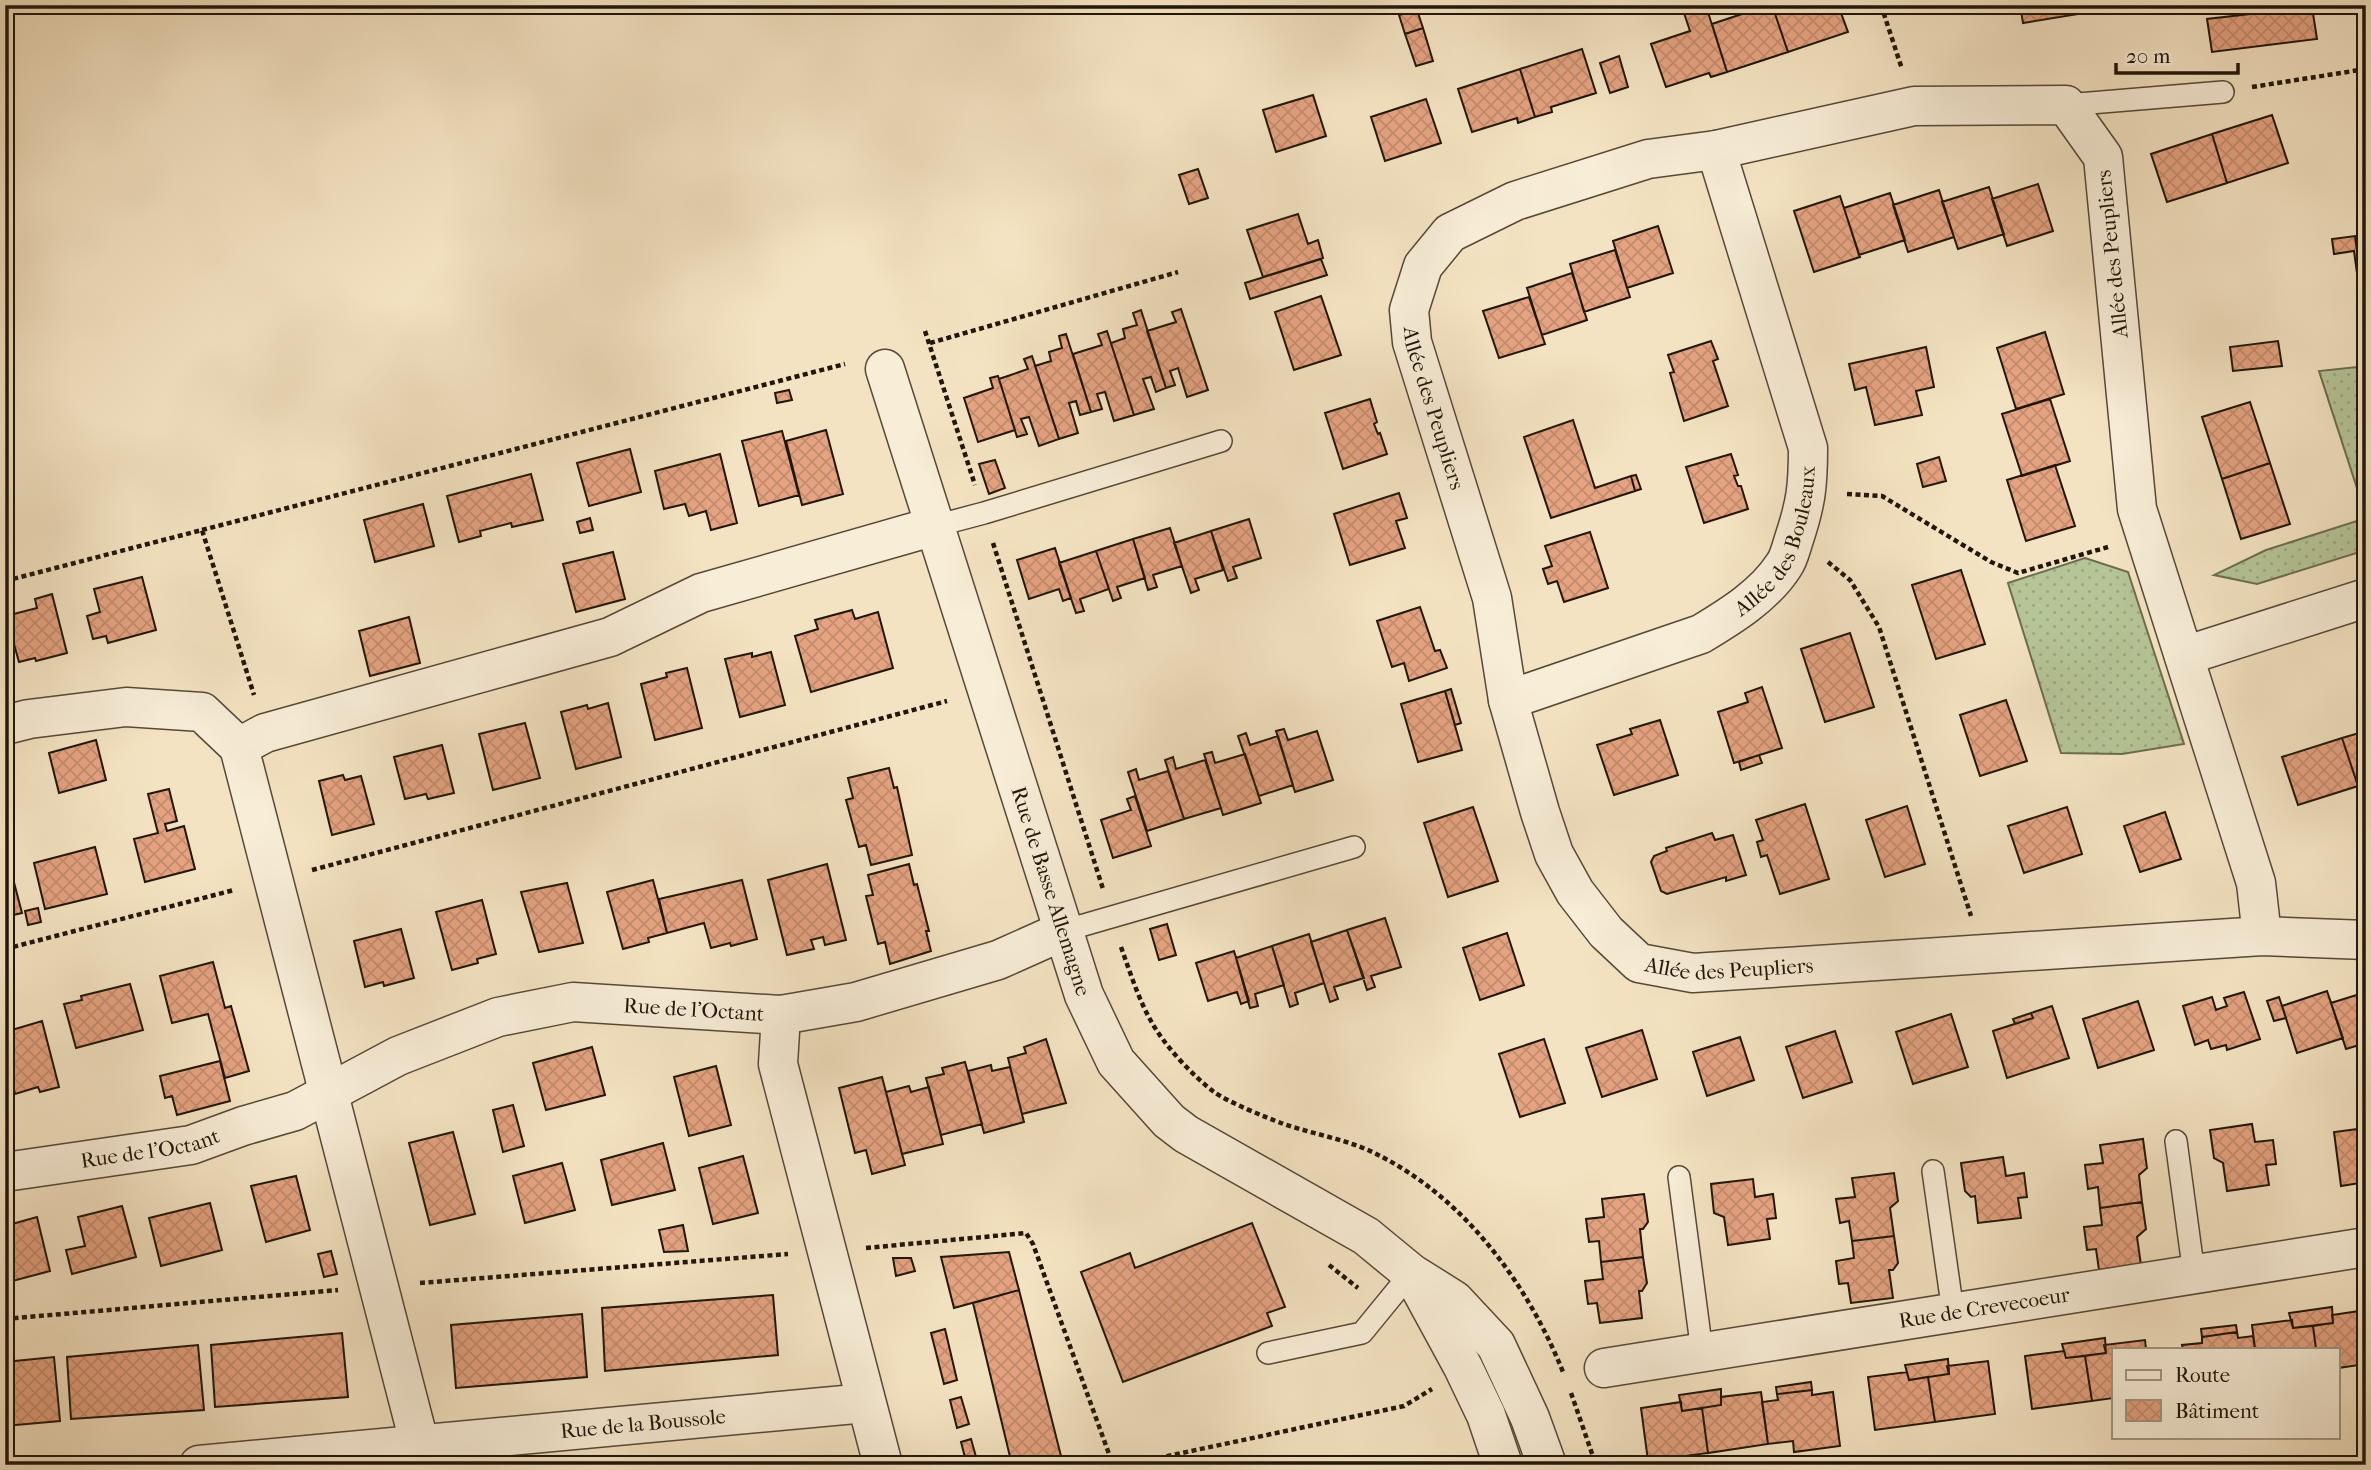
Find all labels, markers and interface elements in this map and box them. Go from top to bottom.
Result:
scale bar [2116,32,2238,76]
text: 20 m [2126,44,2171,68]
street label: Allée des Peupliers [2091,168,2133,340]
street label: Allée des Peupliers [1399,325,1469,493]
street label: Allée des Bouleaux [1729,465,1820,622]
street label: Rue de Basse Allemagne [1007,784,1096,999]
street label: Allée des Peupliers [1642,952,1814,985]
street label: Rue de l'Octant [623,993,765,1026]
street label: Rue de l'Octant [79,1123,223,1173]
street label: Rue de Crevecoeur [1897,1282,2071,1333]
legend [2112,1348,2340,1438]
text: Route [2175,1363,2230,1387]
text: Bâtiment [2175,1399,2260,1423]
street label: Rue de la Boussole [559,1404,727,1443]

